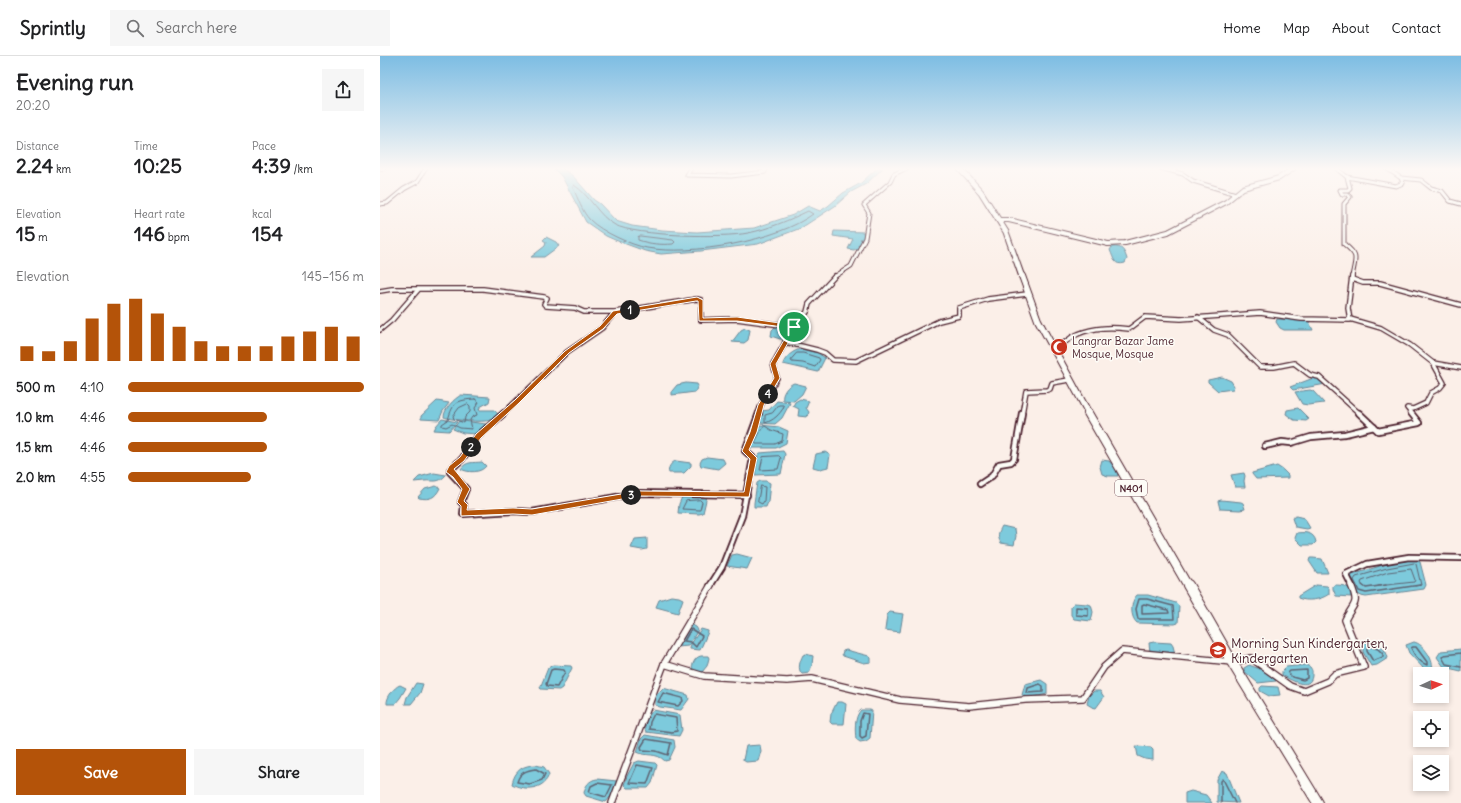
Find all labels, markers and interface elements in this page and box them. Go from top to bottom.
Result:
search box [110,10,390,46]
text: Sprintly [20,16,86,40]
icon: search [124,17,146,39]
text: Search here [156,18,237,37]
text: Home [1223,19,1261,37]
text: Map [1283,19,1310,37]
text: About [1332,19,1370,37]
text: Contact [1392,19,1441,37]
text: Evening run [16,68,134,96]
button: share [322,69,364,111]
text: 20:20 [16,97,50,114]
text: Distance [16,139,59,153]
text: Time [134,139,158,153]
text: Pace [252,139,276,153]
text: 2.24 [16,153,53,178]
text: 10:25 [134,153,182,178]
text: 4:39 [252,153,291,178]
text: km [53,162,71,176]
text: /km [291,162,313,176]
text: Elevation [16,207,61,221]
text: Heart rate [134,207,185,221]
text: kcal [252,207,272,221]
text: 15 [16,221,35,246]
text: 146 [134,221,165,246]
text: 154 [252,221,283,246]
text: m [35,230,48,244]
text: bpm [165,230,190,244]
text: Elevation [16,268,69,285]
text: 145–156 m [302,268,364,285]
pin: 1 [620,300,640,320]
text: 1 [628,303,632,317]
pin [777,310,811,344]
icon: arrive [783,316,805,338]
place label: Langrar Bazar Jame Mosque, Mosque [1072,334,1174,361]
mosque icon: Langrar Bazar Jame Mosque, Mosque [1049,337,1069,357]
text: 500 m [16,379,55,396]
text: 4:10 [80,379,104,396]
pin: 4 [758,384,778,404]
text: 4 [765,387,771,401]
text: 1.0 km [16,409,54,426]
text: 4:46 [80,409,105,426]
pin: 2 [461,437,481,457]
text: 1.5 km [16,439,52,456]
text: 4:46 [80,439,105,456]
text: 2 [468,440,474,454]
text: 2.0 km [16,469,56,486]
text: 4:55 [80,469,105,486]
road number: N401 [1115,480,1147,496]
pin: 3 [621,485,641,505]
text: 3 [628,488,634,502]
place label: Morning Sun Kindergarten, Kindergarten [1231,635,1388,667]
school or university icon: Morning Sun Kindergarten, Kindergarten [1208,640,1228,660]
north arrow [1413,667,1449,703]
map controls [1413,667,1449,791]
button: locate [1413,711,1449,747]
button: Save [16,749,186,795]
button: Share [194,749,364,795]
button: layers [1413,755,1449,791]

